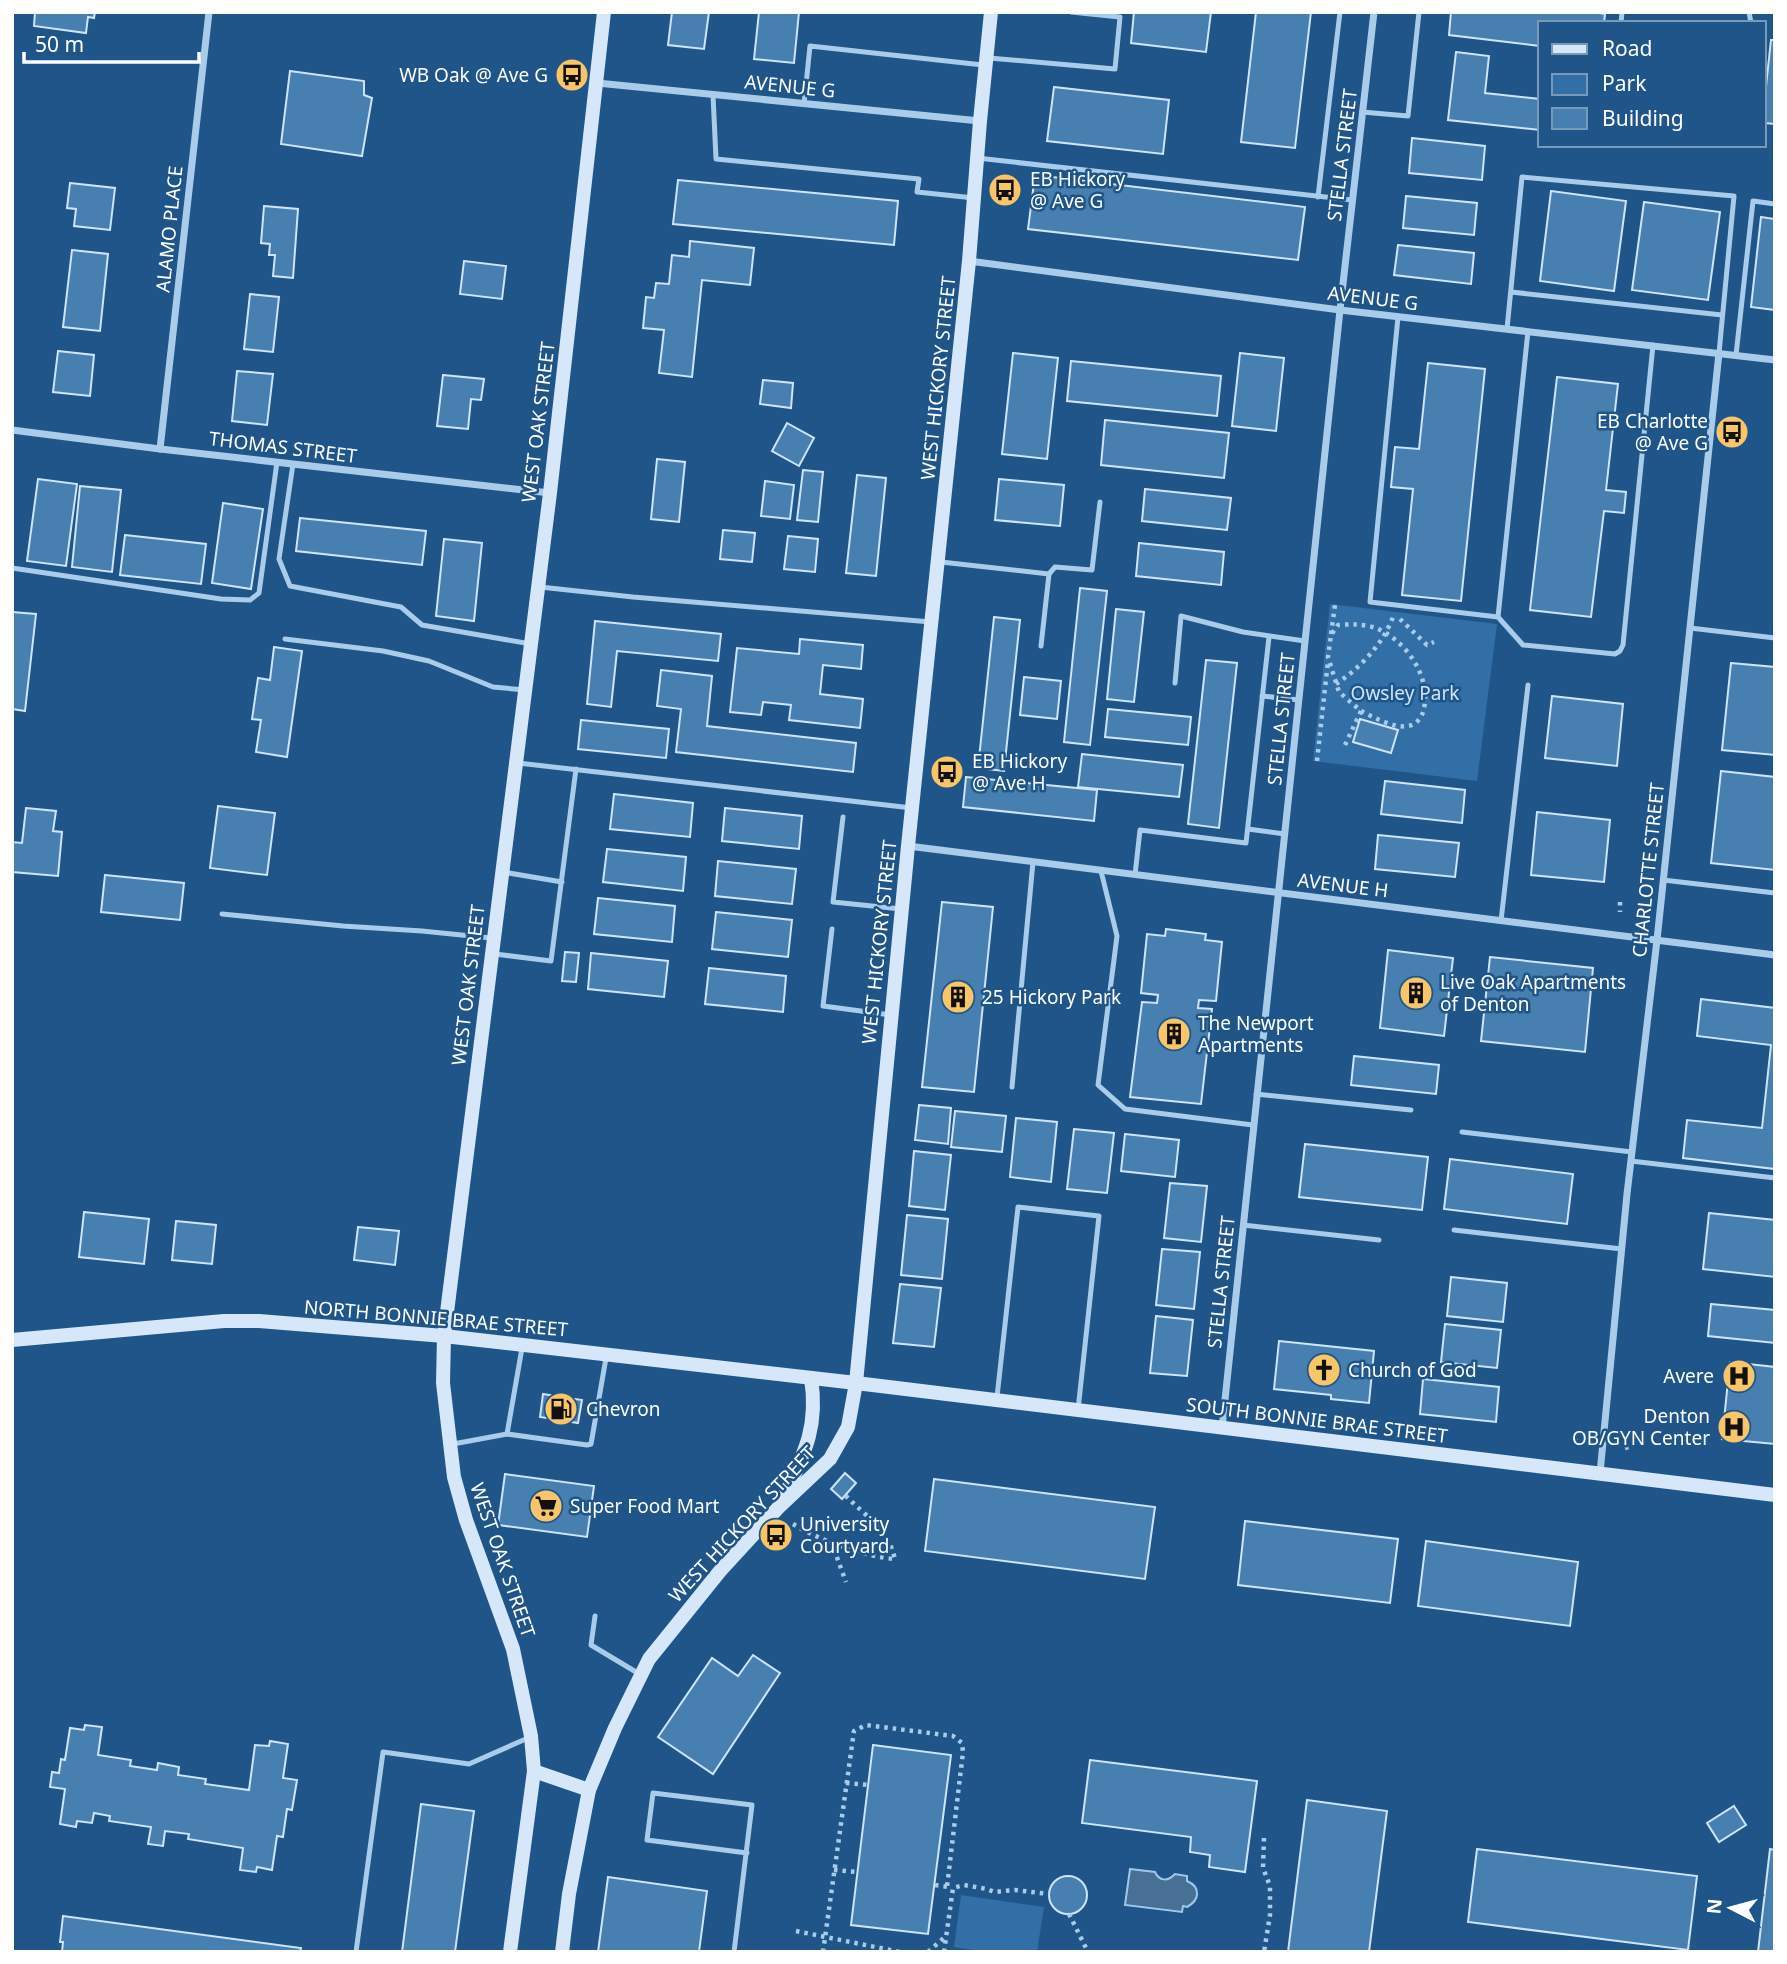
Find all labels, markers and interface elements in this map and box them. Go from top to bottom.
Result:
scale bar [24,21,200,65]
legend [1538,21,1766,147]
text: 50 m [35,30,84,58]
text: Road [1602,34,1652,62]
bus stop icon: WB Oak @ Ave G [553,56,591,94]
place label: WB Oak @ Ave G [399,62,548,88]
street label: AVENUE G [743,68,837,104]
text: Park [1602,69,1647,97]
street label: STELLA STREET [1321,87,1363,223]
text: Building [1602,104,1684,132]
street label: ALAMO PLACE [149,164,189,294]
place label: EB Hickory @ Ave G [1030,166,1125,214]
bus stop icon: EB Hickory @ Ave G [986,171,1024,209]
street label: WEST HICKORY STREET [914,274,962,481]
street label: AVENUE G [1326,280,1420,316]
street label: WEST OAK STREET [515,340,561,504]
place label: EB Charlotte @ Ave G [1597,408,1708,456]
bus stop icon: EB Charlotte @ Ave G [1713,413,1751,451]
street label: THOMAS STREET [208,425,359,469]
street label: STELLA STREET [1261,651,1301,787]
park label: Owsley Park [1351,680,1459,706]
place label: EB Hickory @ Ave H [972,748,1067,796]
bus stop icon: EB Hickory @ Ave H [928,753,966,791]
street label: CHARLOTTE STREET [1626,781,1670,959]
street label: WEST HICKORY STREET [855,838,903,1045]
street label: AVENUE H [1296,867,1390,903]
street label: WEST OAK STREET [445,903,491,1067]
place label: Live Oak Apartments of Denton [1440,969,1626,1017]
building icon: Live Oak Apartments of Denton [1397,974,1435,1012]
building icon: 25 Hickory Park [939,978,977,1016]
place label: 25 Hickory Park [982,984,1121,1010]
place label: The Newport Apartments [1198,1010,1314,1058]
building icon: The Newport Apartments [1155,1015,1193,1053]
street label: STELLA STREET [1201,1214,1241,1350]
street label: NORTH BONNIE BRAE STREET [303,1294,570,1343]
church icon: Church of God [1305,1351,1343,1389]
place label: Church of God [1348,1357,1477,1383]
hospital icon: Avere [1720,1357,1758,1395]
place label: Avere [1663,1363,1714,1389]
fuel station icon: Chevron [542,1390,580,1428]
street label: SOUTH BONNIE BRAE STREET [1185,1391,1450,1449]
place label: Chevron [586,1396,660,1422]
place label: Denton OB/GYN Center [1572,1403,1710,1451]
hospital icon: Denton OB/GYN Center [1715,1408,1753,1446]
street label: WEST HICKORY STREET [663,1440,822,1608]
street label: WEST OAK STREET [464,1479,542,1641]
supermarket icon: Super Food Mart [527,1487,565,1525]
place label: Super Food Mart [570,1493,720,1519]
place label: University Courtyard [800,1511,890,1559]
bus stop icon: University Courtyard [757,1516,795,1554]
north arrow [1696,1873,1766,1943]
text: N [1700,1897,1728,1915]

